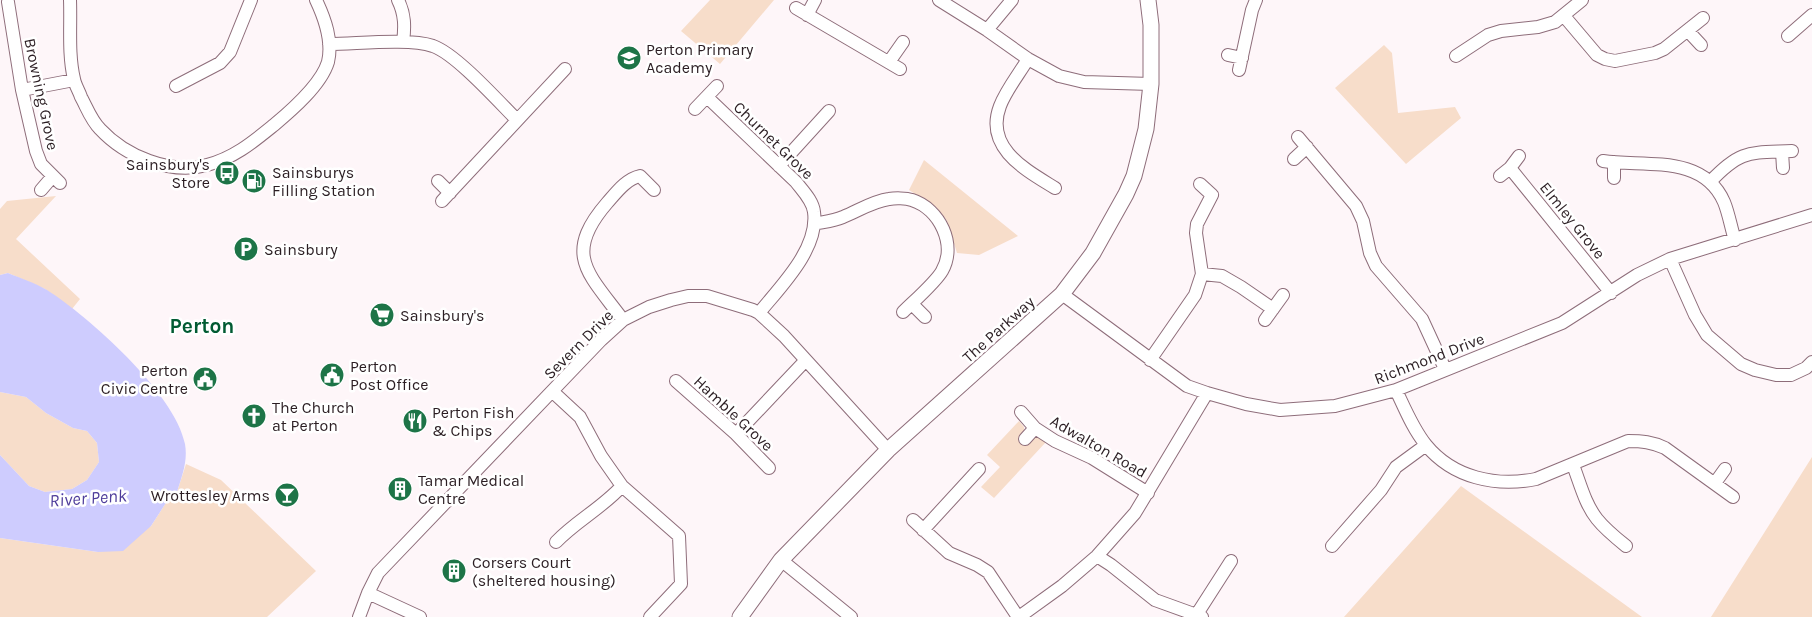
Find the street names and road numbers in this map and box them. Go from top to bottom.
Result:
street label: Browning Grove [20,36,63,152]
street label: Churnet Grove [730,98,818,183]
street label: Elmley Grove [1536,178,1609,263]
street label: The Parkway [959,292,1039,367]
street label: Severn Drive [540,306,617,383]
street label: Richmond Drive [1371,329,1487,388]
street label: Hamble Grove [690,372,777,455]
street label: Adwalton Road [1047,411,1151,482]

